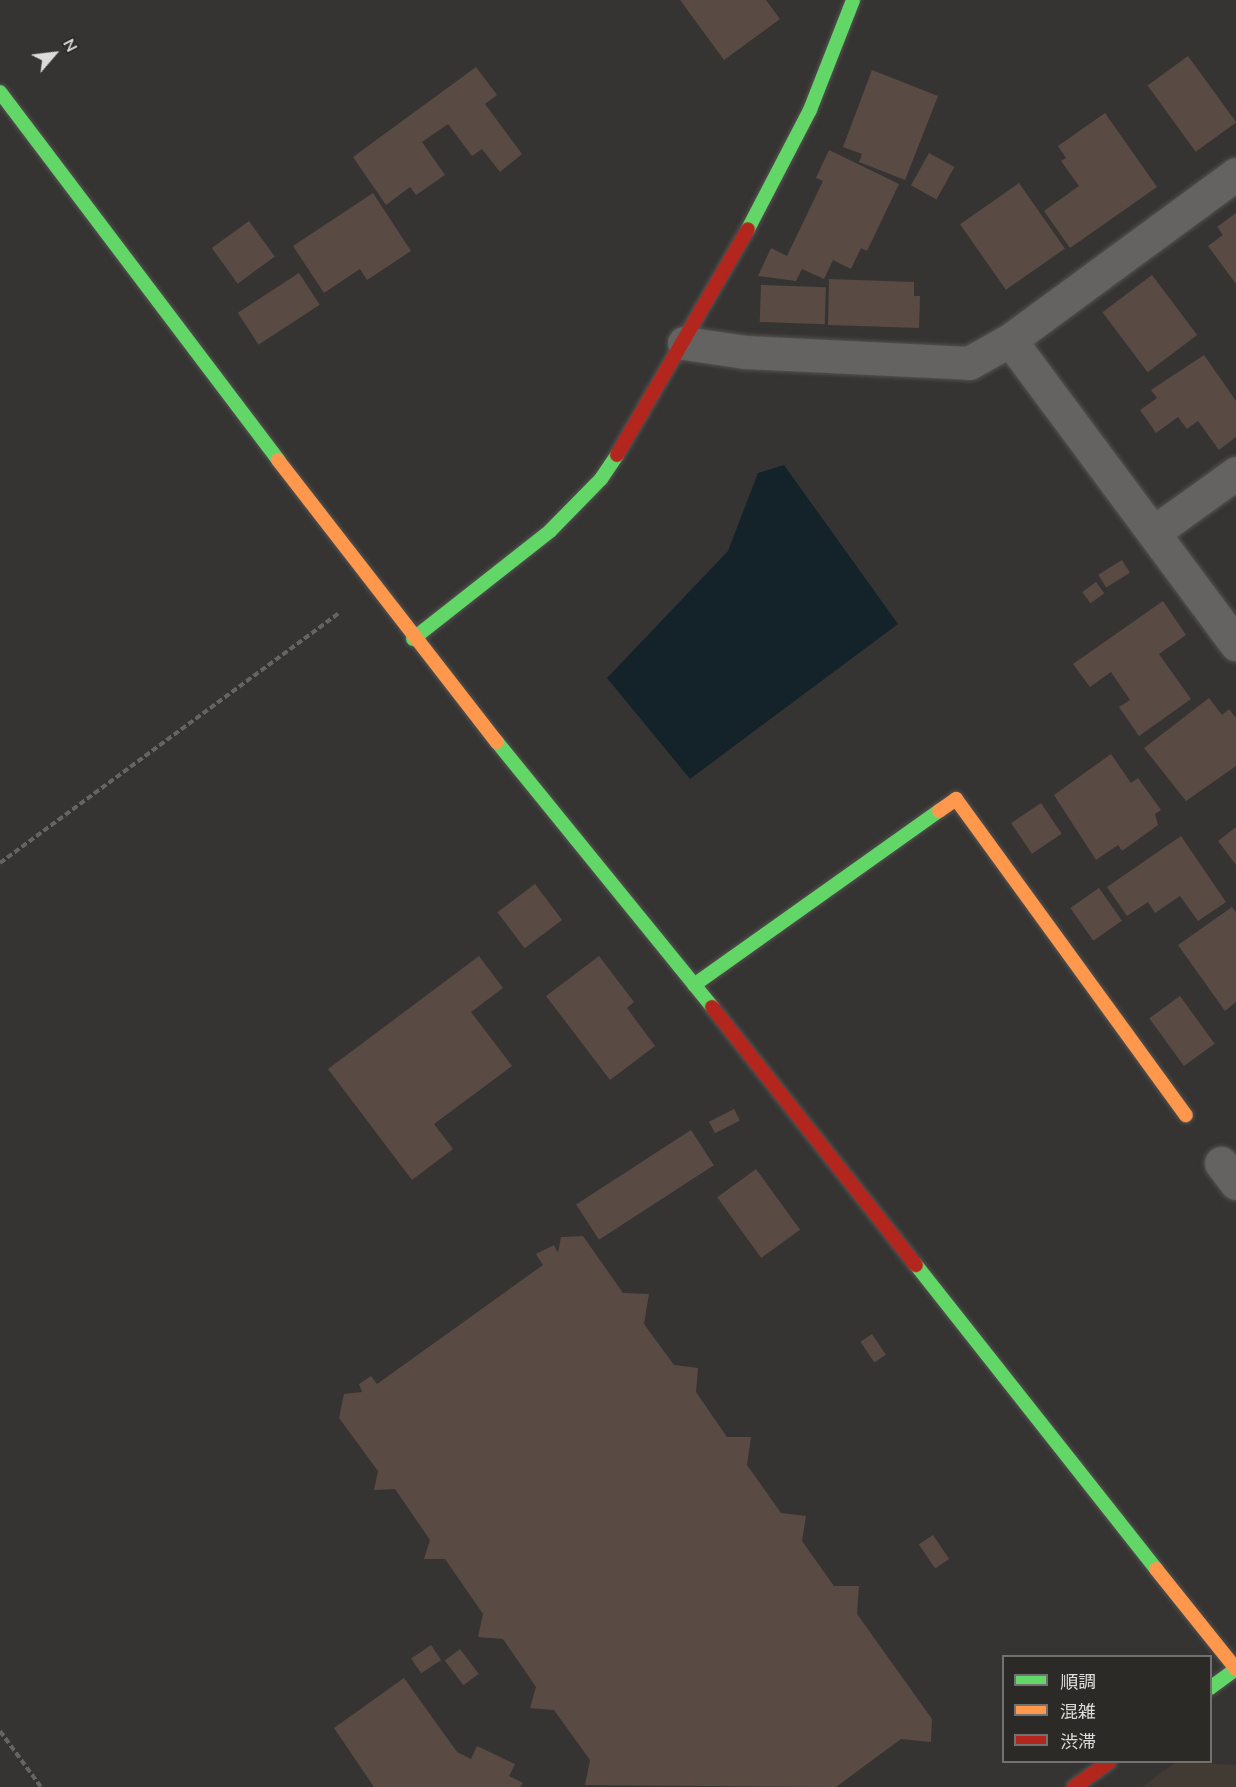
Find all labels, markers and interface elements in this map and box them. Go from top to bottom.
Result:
north arrow [24,24,84,84]
text: N [57,35,82,56]
legend [1002,1655,1212,1763]
text: 順調 [1060,1670,1096,1694]
text: 混雑 [1060,1700,1096,1724]
text: 渋滞 [1060,1730,1096,1754]

